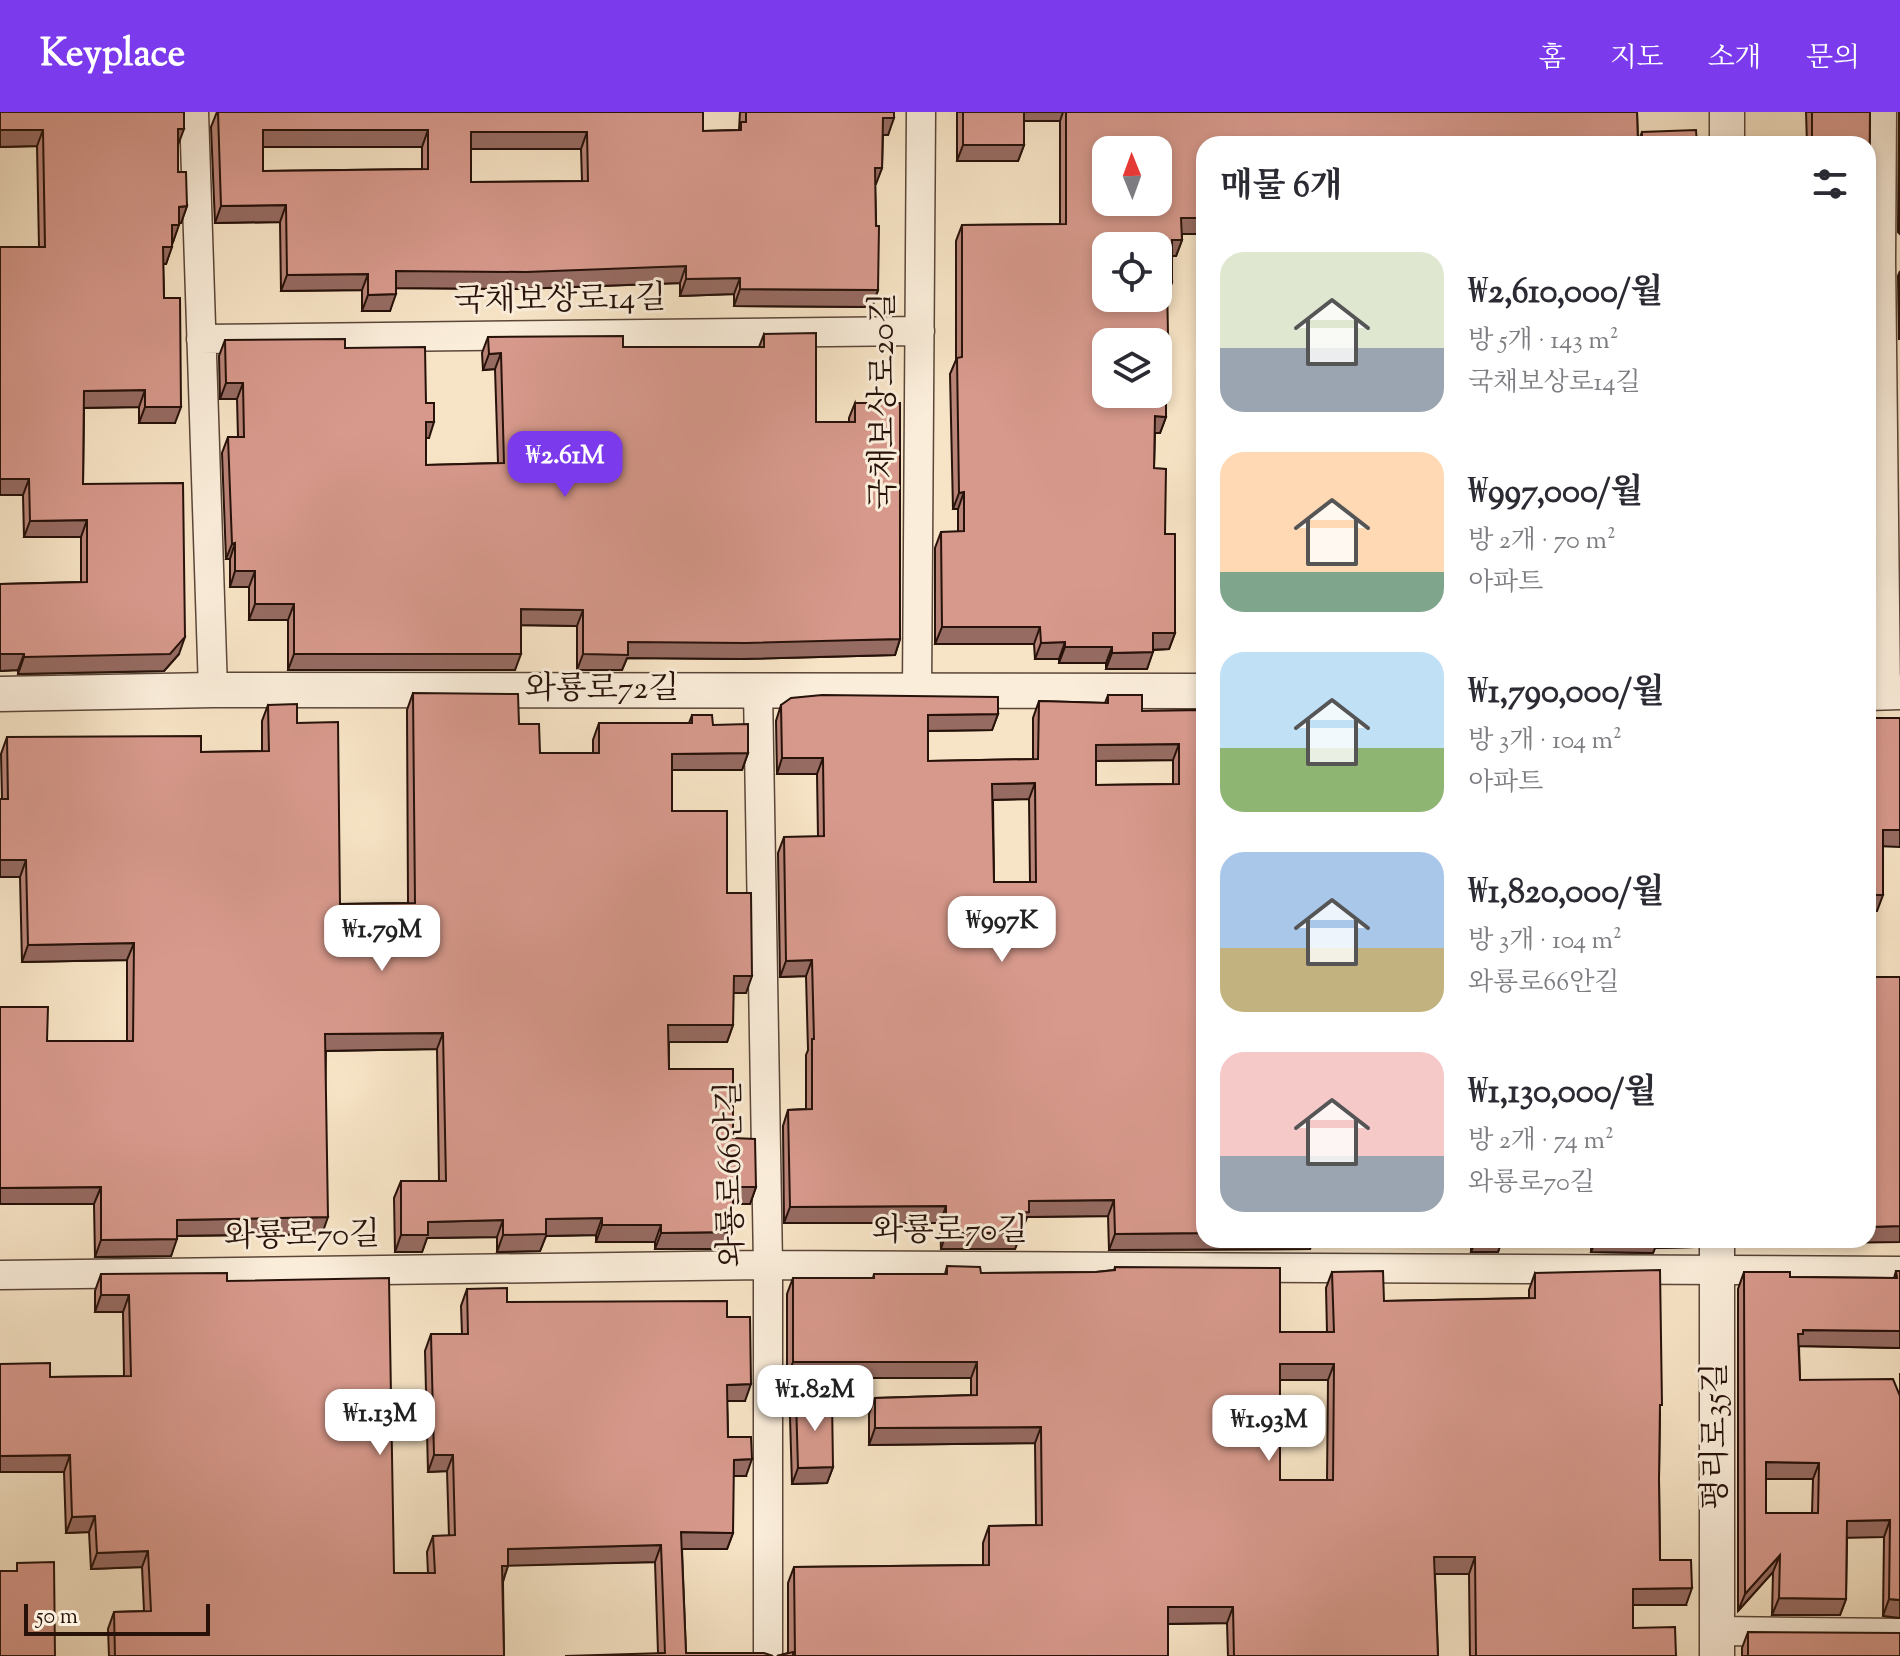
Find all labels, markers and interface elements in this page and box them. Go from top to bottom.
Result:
text: Keyplace [40,29,185,83]
text: 홈 [1539,39,1566,79]
text: 지도 [1610,39,1664,79]
text: 소개 [1708,39,1762,79]
text: 문의 [1806,39,1860,79]
north arrow [1092,136,1172,216]
map controls [1092,136,1172,408]
icon: filters [1808,162,1852,206]
text: 매물 6개 [1220,163,1343,212]
button: locate [1092,232,1172,312]
text: ₩2,610,000/월 [1468,269,1663,318]
street label: 국채보상로14길 [453,276,667,326]
icon: home [1284,284,1380,380]
street label: 국채보상로20길 [862,292,908,510]
text: 방 5개 · 143 m² [1468,323,1619,360]
button: layers [1092,328,1172,408]
text: 국채보상로14길 [1468,365,1641,402]
pin: ₩2.61M [500,431,630,499]
text: ₩2.61M [526,438,604,475]
text: ₩997,000/월 [1468,469,1643,518]
icon: home [1284,484,1380,580]
text: 방 2개 · 70 m² [1468,523,1616,560]
text: 아파트 [1468,565,1543,602]
street label: 와룡로72길 [525,667,679,713]
text: ₩1,790,000/월 [1468,669,1665,718]
icon: home [1284,684,1380,780]
text: 방 3개 · 104 m² [1468,723,1622,760]
text: 아파트 [1468,765,1543,802]
text: ₩1,820,000/월 [1468,869,1665,918]
icon: home [1284,884,1380,980]
pin: ₩997K [946,896,1058,964]
text: ₩997K [966,903,1038,940]
pin: ₩1.79M [317,905,447,973]
text: ₩1.79M [342,912,422,949]
text: 방 3개 · 104 m² [1468,923,1622,960]
text: 와룡로66안길 [1468,965,1619,1002]
text: ₩1,130,000/월 [1468,1069,1657,1118]
street label: 와룡로66안길 [707,1080,757,1268]
icon: home [1284,1084,1380,1180]
text: 방 2개 · 74 m² [1468,1123,1614,1160]
text: 와룡로70길 [1468,1165,1595,1202]
street label: 와룡로70길 [872,1209,1028,1255]
street label: 와룡로70길 [224,1213,380,1261]
street label: 평리로35길 [1694,1362,1740,1510]
pin: ₩1.82M [750,1365,880,1433]
text: ₩1.82M [775,1372,855,1409]
pin: ₩1.13M [315,1389,445,1457]
pin: ₩1.93M [1204,1395,1334,1463]
text: ₩1.13M [343,1396,417,1433]
text: ₩1.93M [1230,1402,1308,1439]
scale bar [24,1600,210,1636]
text: 50 m [36,1602,78,1634]

